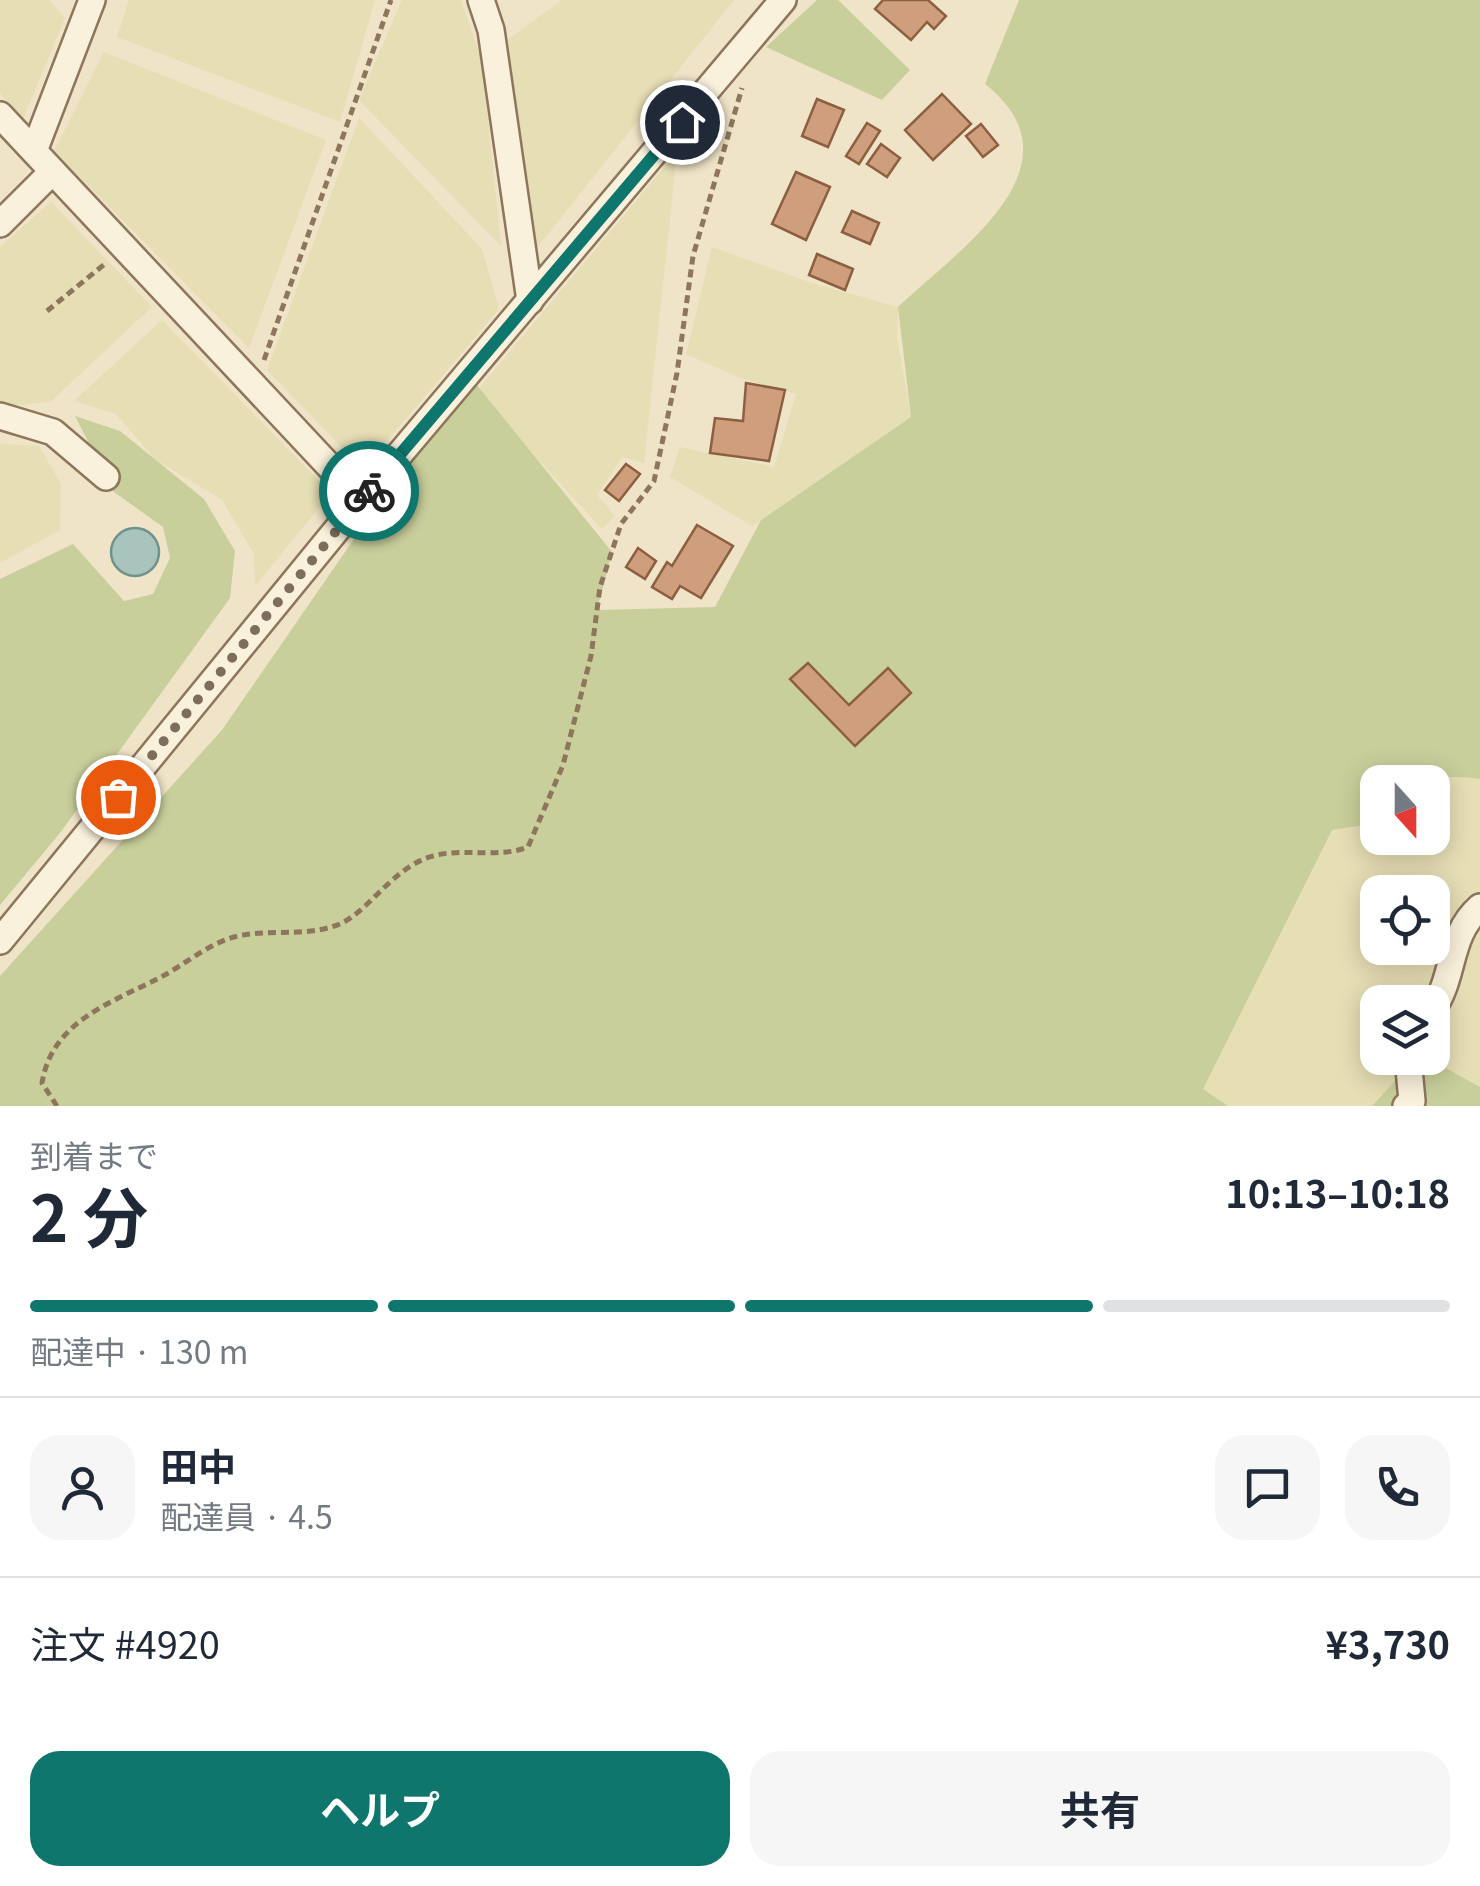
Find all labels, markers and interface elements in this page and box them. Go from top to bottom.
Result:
pin [640,80,725,165]
icon: home [655,95,710,150]
courier [319,441,419,541]
icon: bike [342,464,397,519]
pin [76,755,161,840]
north arrow [1360,765,1450,855]
map controls [1360,765,1450,1075]
icon: bag [91,770,146,825]
button: locate [1360,875,1450,965]
button: layers [1360,985,1450,1075]
text: 到着まで [30,1131,158,1177]
text: 10:13–10:18 [1225,1164,1450,1219]
text: 2 分 [30,1167,148,1261]
text: 配達中 · 130 m [30,1327,248,1373]
button: person [30,1435,135,1540]
button: chat [1215,1435,1320,1540]
button: phone [1345,1435,1450,1540]
text: 田中 [160,1437,236,1492]
text: 配達員 · 4.5 [160,1492,333,1538]
text: 注文 #4920 [30,1615,220,1670]
text: ¥3,730 [1326,1615,1450,1670]
button: ヘルプ [30,1751,730,1866]
button: 共有 [750,1751,1450,1866]

